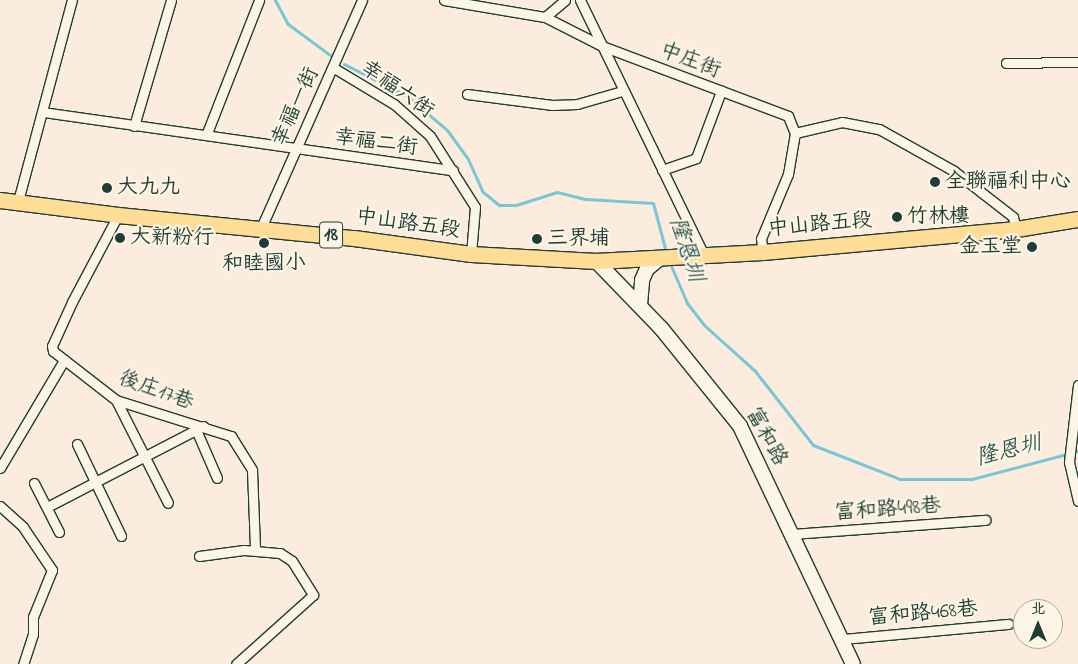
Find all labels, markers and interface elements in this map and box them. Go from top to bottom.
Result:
street label: 中庄街 [656,38,724,84]
street label: 幸福六街 [355,56,439,124]
street label: 幸福一街 [267,64,325,150]
street label: 幸福二街 [333,125,419,161]
place label: 全聯福利中心 [945,169,1071,195]
place label: 大九九 [117,175,180,201]
marker: 全聯福利中心 [929,176,941,188]
marker: 大九九 [101,182,113,194]
street label: 中山路五段 [354,204,462,244]
place label: 竹林樓 [907,204,970,230]
street label: 中山路五段 [767,208,873,242]
marker: 竹林樓 [891,211,903,223]
water label: 隆恩圳 [662,215,708,285]
road number: 18 [318,218,344,252]
place label: 大新粉行 [130,225,214,251]
place label: 三界埔 [547,226,610,252]
marker: 大新粉行 [114,232,126,244]
marker: 三界埔 [531,233,543,245]
place label: 金玉堂 [959,234,1022,260]
marker: 和睦國小 [258,237,270,249]
marker: 金玉堂 [1026,241,1038,253]
place label: 和睦國小 [222,251,306,277]
street label: 後庄17巷 [115,366,197,416]
street label: 富和路 [740,403,792,471]
water label: 隆恩圳 [974,431,1044,473]
street label: 富和路498巷 [834,494,942,526]
street label: 富和路468巷 [867,597,979,631]
north arrow [1013,599,1063,649]
text: 北 [1031,599,1045,620]

